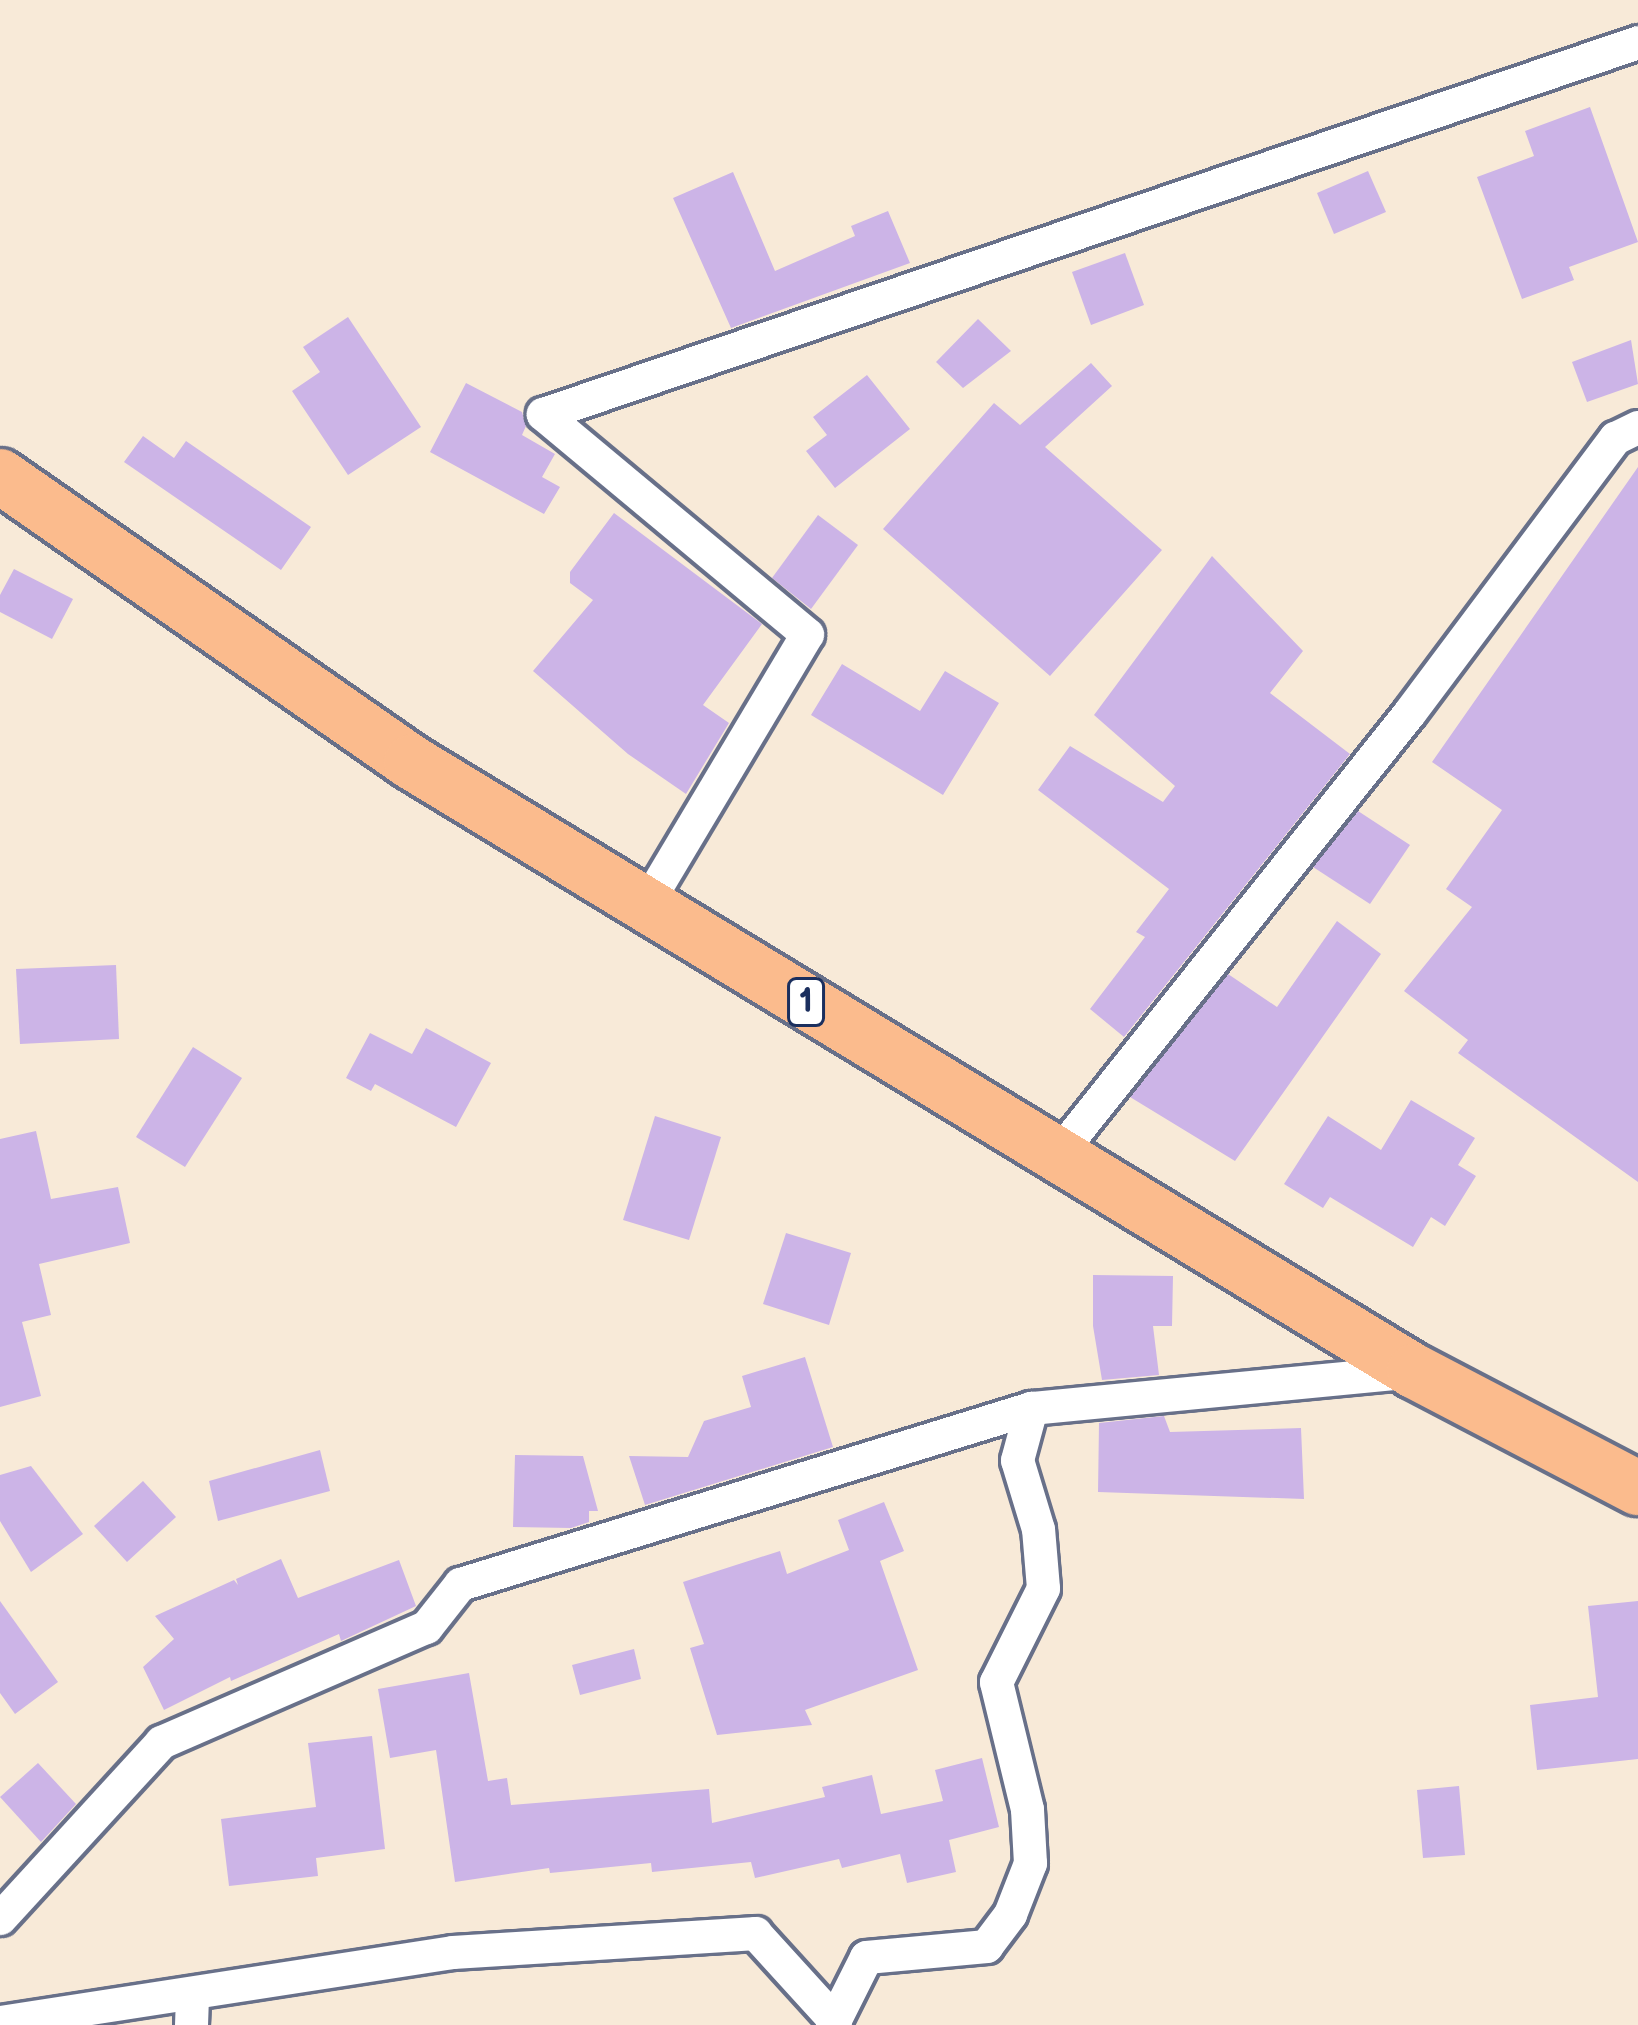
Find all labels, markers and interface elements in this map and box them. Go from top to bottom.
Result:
road number: 1 [785,975,827,1029]

